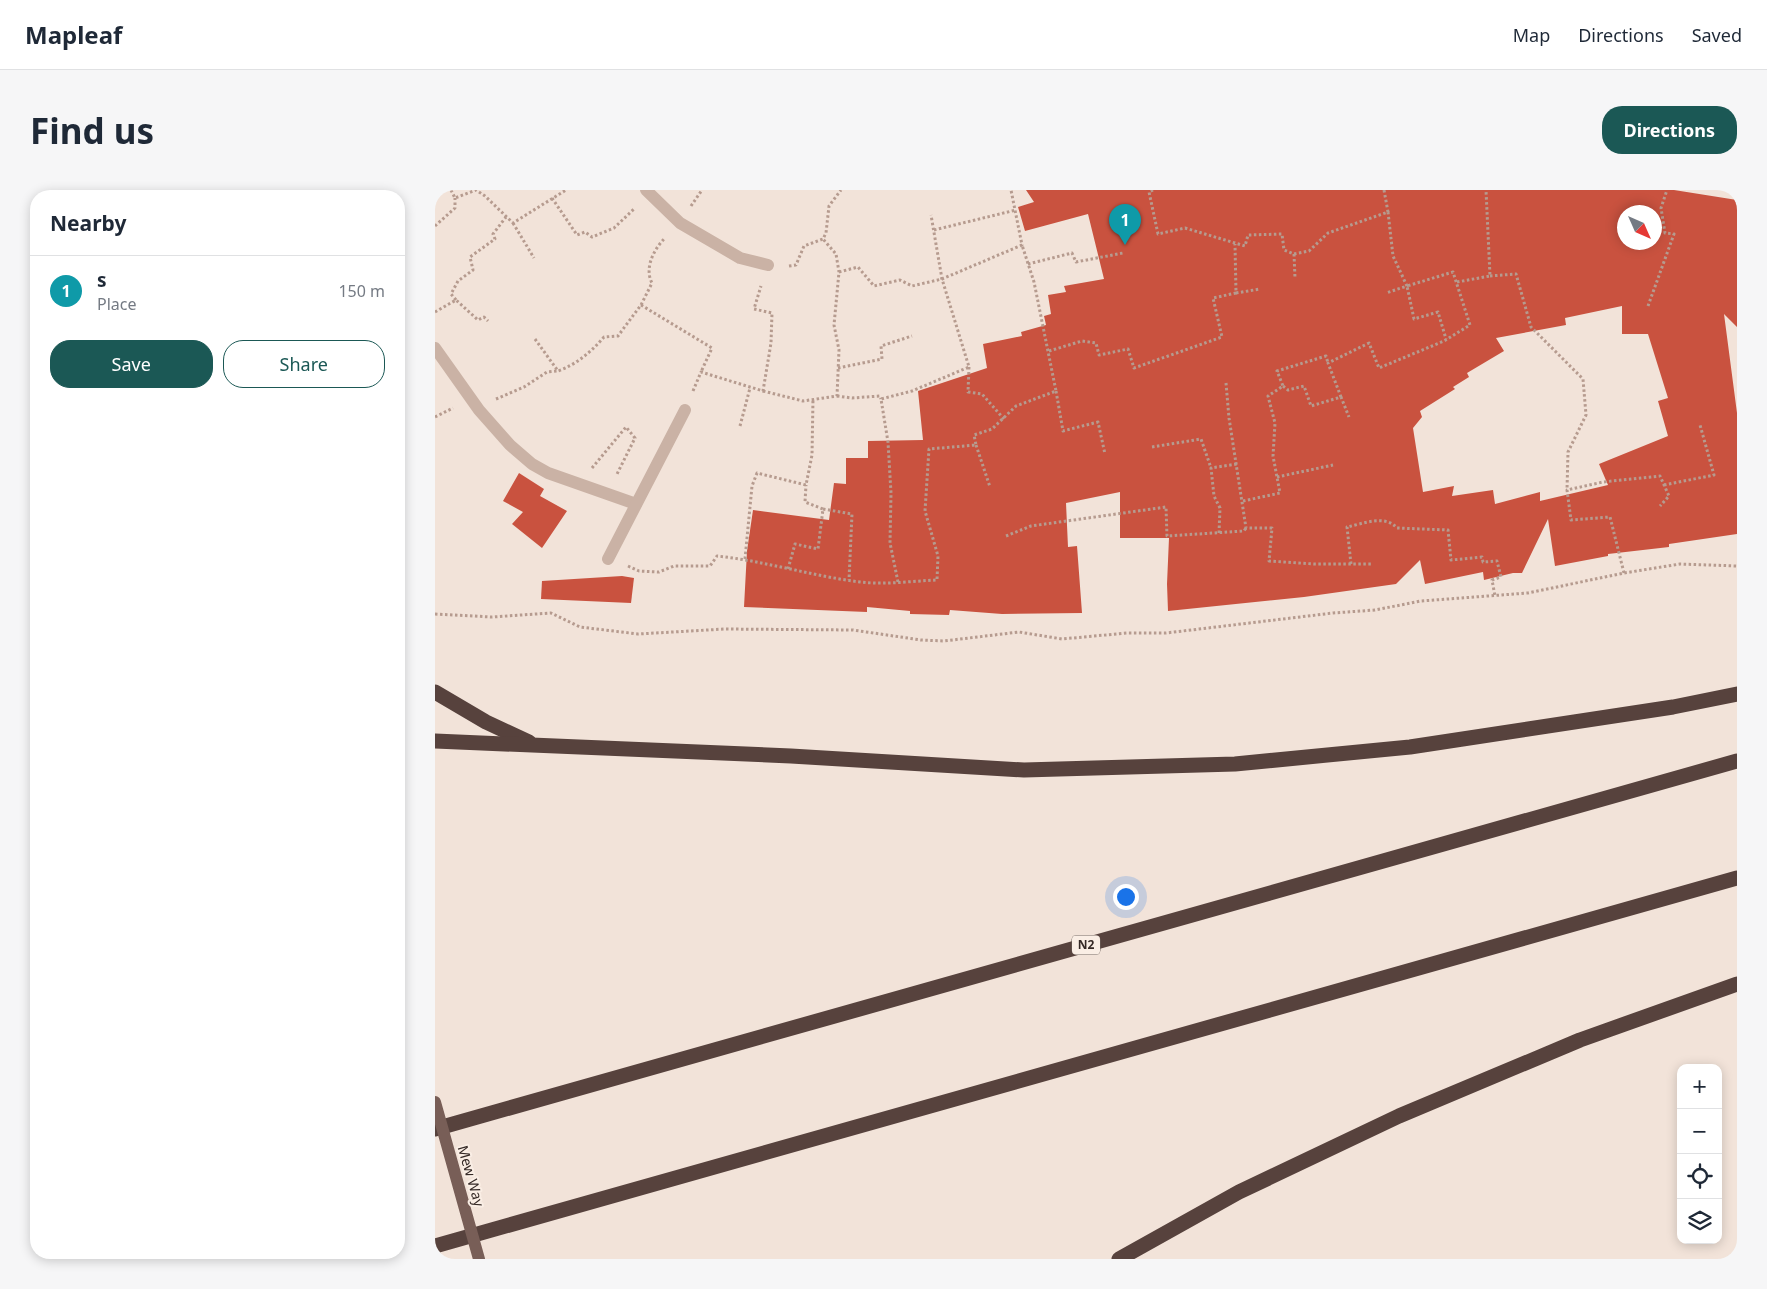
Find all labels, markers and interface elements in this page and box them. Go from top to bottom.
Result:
text: Mapleaf [25,18,122,51]
text: Map [1513,23,1550,47]
text: Directions [1578,23,1664,47]
text: Saved [1692,23,1742,47]
button: Directions [1602,106,1737,154]
text: Find us [30,107,154,154]
pin: 1 [1109,204,1141,245]
north arrow [1617,205,1662,250]
text: Nearby [50,209,126,237]
text: s [97,267,107,293]
text: 1 [61,280,71,302]
text: 150 m [338,280,385,302]
text: Place [97,293,137,315]
button: Save [50,340,213,388]
button: Share [223,340,385,388]
your location [1113,884,1139,910]
road number: N2 [1072,936,1100,954]
map controls [1677,1064,1722,1244]
button: + [1677,1064,1722,1109]
button: − [1677,1109,1722,1154]
street label: Mew Way [454,1143,489,1209]
button: locate [1677,1154,1722,1199]
button: layers [1677,1199,1722,1244]

